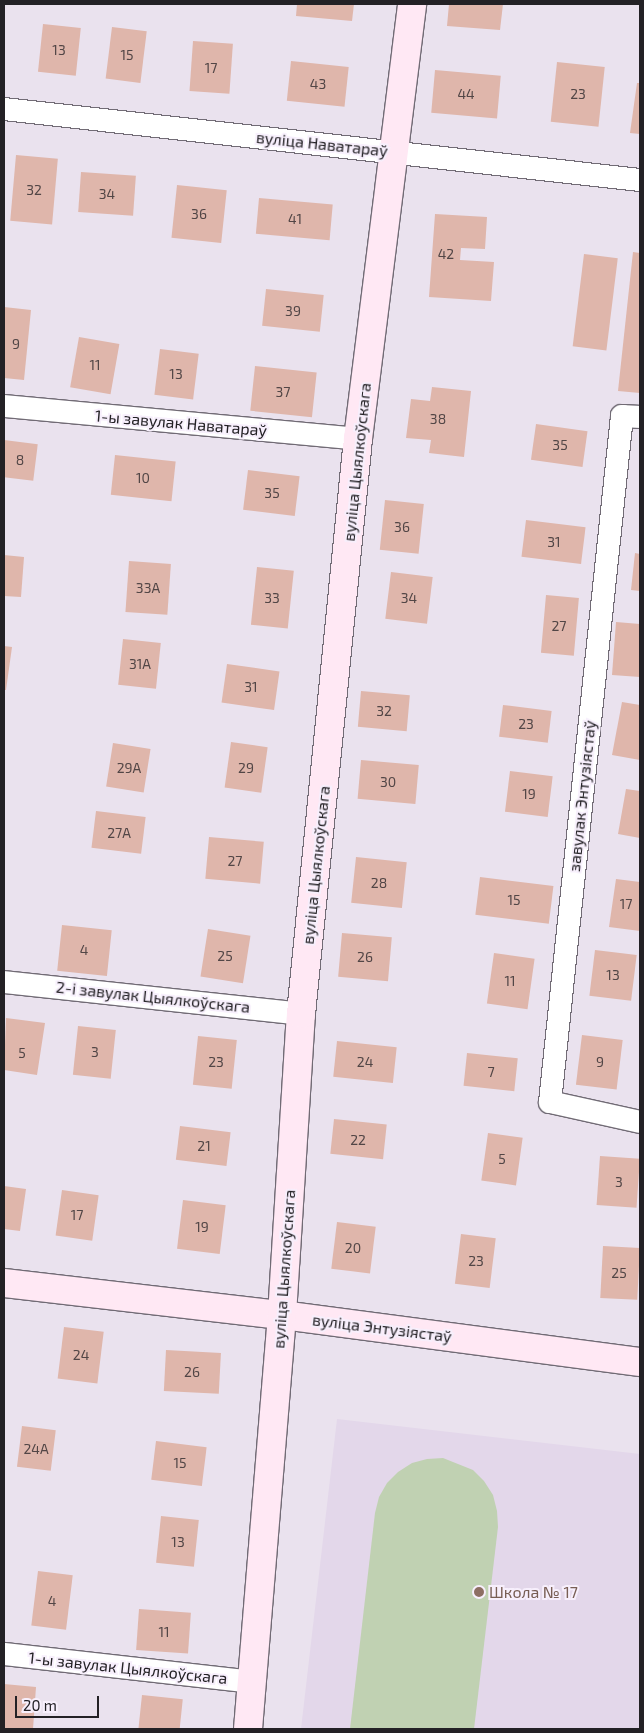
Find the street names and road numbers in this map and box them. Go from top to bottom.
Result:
street label: вуліца Наватараў [255,128,389,160]
street label: вуліца Цыялкоўскага [339,382,375,542]
street label: 1-ы завулак Наватараў [94,406,268,440]
street label: завулак Энтузіястаў [565,719,599,873]
street label: вуліца Цыялкоўскага [298,785,334,945]
street label: 2-і завулак Цыялкоўскага [55,977,251,1017]
street label: вуліца Цыялкоўскага [269,1189,299,1349]
street label: вуліца Энтузіястаў [311,1310,453,1346]
street label: 1-ы завулак Цыялкоўскага [28,1648,228,1688]

